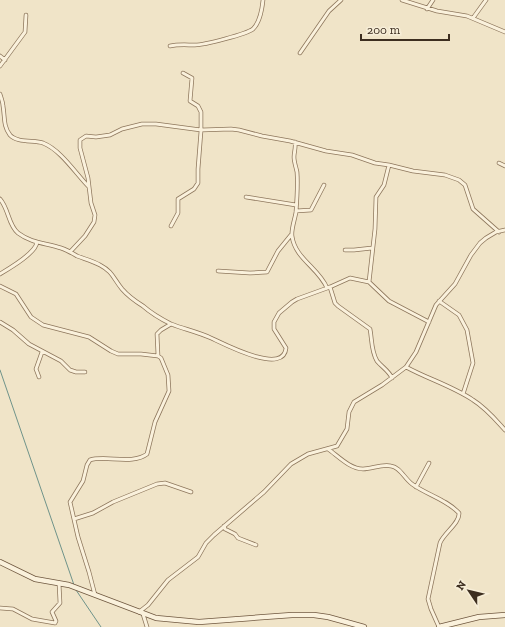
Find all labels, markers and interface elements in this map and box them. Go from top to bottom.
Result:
scale bar [361,16,449,42]
text: 200 m [367,23,401,37]
north arrow [449,571,489,611]
text: N [453,578,469,593]

